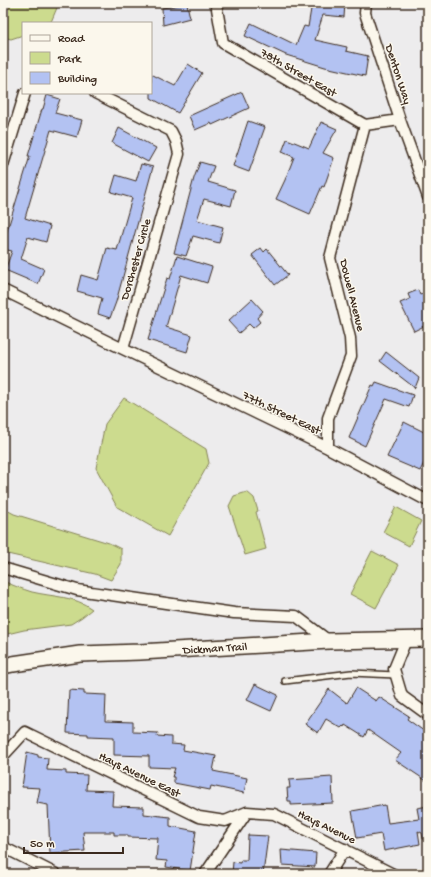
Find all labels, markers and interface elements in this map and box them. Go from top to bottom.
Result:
legend [22,22,152,94]
text: Road [58,33,85,47]
street label: Denton Way [381,42,413,106]
street label: 78th Street East [257,46,339,102]
text: Park [57,53,83,67]
text: Building [57,73,97,87]
street label: Dorchester Circle [118,217,155,303]
street label: Dowell Avenue [335,257,367,334]
street label: 77th Street East [239,388,323,439]
street label: Dickman Trail [181,641,248,659]
street label: Hays Avenue East [96,750,183,802]
street label: Hays Avenue [295,808,358,848]
scale bar [24,829,123,855]
text: 50 m [30,838,55,852]

